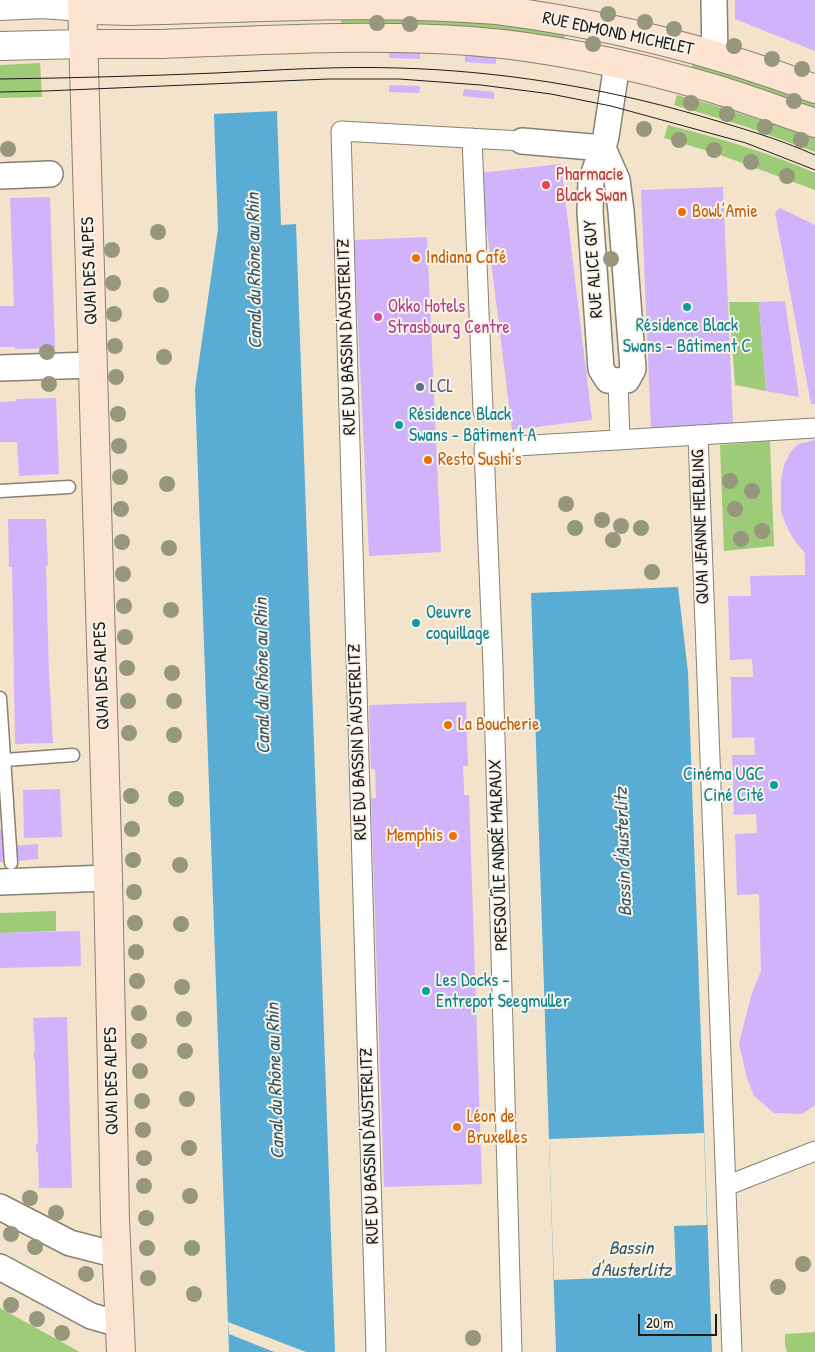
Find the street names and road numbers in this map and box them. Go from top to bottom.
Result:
street label: RUE EDMOND MICHELET [540,7,696,61]
street label: QUAI DES ALPES [77,217,103,325]
street label: RUE ALICE GUY [580,219,608,319]
street label: RUE DU BASSIN D'AUSTERLITZ [333,238,361,436]
street label: QUAI JEANNE HELBLING [688,449,714,605]
street label: QUAI DES ALPES [89,622,115,730]
street label: RUE DU BASSIN D'AUSTERLITZ [344,643,372,841]
street label: PRESQU'ÎLE ANDRÉ MALRAUX [485,759,513,951]
street label: QUAI DES ALPES [100,1027,124,1135]
street label: RUE DU BASSIN D'AUSTERLITZ [356,1047,384,1245]

